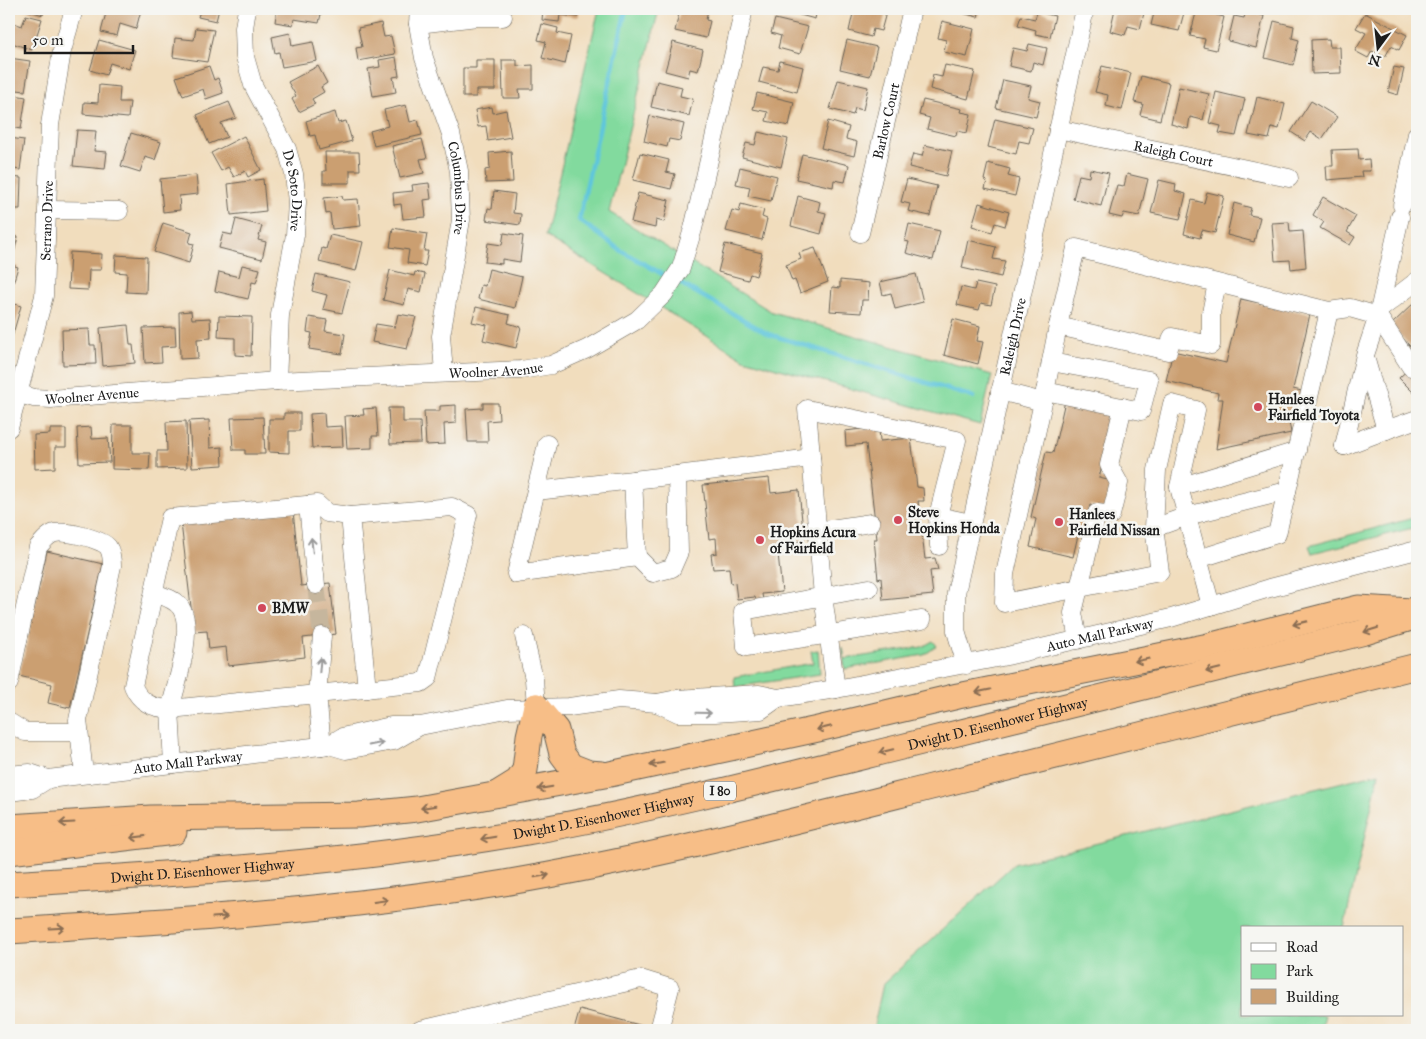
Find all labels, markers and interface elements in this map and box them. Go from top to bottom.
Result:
scale bar [25,22,132,54]
north arrow [1354,22,1404,72]
text: 50 m [32,31,64,49]
text: N [1367,50,1383,70]
street label: Barlow Court [869,81,904,161]
street label: Raleigh Court [1132,137,1215,171]
street label: Columbus Drive [444,140,469,236]
street label: De Soto Drive [279,148,305,232]
street label: Serrano Drive [37,180,57,261]
street label: Raleigh Drive [996,296,1030,377]
street label: Woolner Avenue [448,358,545,382]
street label: Woolner Avenue [44,384,140,408]
place label: Hanlees Fairfield Toyota [1268,391,1361,425]
marker: Hanlees Fairfield Toyota [1252,401,1264,413]
place label: Steve Hopkins Honda [908,504,1001,538]
place label: Hanlees Fairfield Nissan [1069,506,1160,539]
marker: Steve Hopkins Honda [892,514,904,526]
marker: Hanlees Fairfield Nissan [1053,516,1065,528]
place label: Hopkins Acura of Fairfield [770,524,857,557]
marker: Hopkins Acura of Fairfield [754,534,766,546]
one-way arrow [307,537,317,553]
place label: BMW [272,600,310,617]
marker: BMW [256,602,268,614]
street label: Auto Mall Parkway [1044,614,1156,656]
one-way arrow [1293,619,1309,628]
one-way arrow [1363,626,1379,636]
one-way arrow [1135,655,1151,665]
one-way arrow [315,657,324,673]
one-way arrow [1206,666,1222,675]
one-way arrow [975,687,991,697]
street label: Dwight D. Eisenhower Highway [906,693,1090,754]
one-way arrow [695,708,711,718]
one-way arrow [817,724,833,733]
one-way arrow [368,739,384,748]
street label: Auto Mall Parkway [132,747,244,778]
one-way arrow [878,747,894,756]
one-way arrow [650,760,666,769]
road number: I 80 [704,781,736,800]
one-way arrow [537,783,553,793]
street label: Dwight D. Eisenhower Highway [511,789,696,843]
one-way arrow [420,803,436,813]
one-way arrow [59,819,75,828]
one-way arrow [131,832,147,842]
one-way arrow [480,834,496,844]
street label: Dwight D. Eisenhower Highway [110,855,296,887]
one-way arrow [533,871,549,881]
one-way arrow [373,896,389,906]
one-way arrow [211,913,227,922]
one-way arrow [49,923,65,932]
legend [1241,926,1404,1016]
text: Road [1286,938,1318,956]
text: Park [1286,962,1313,980]
text: Building [1286,988,1340,1006]

